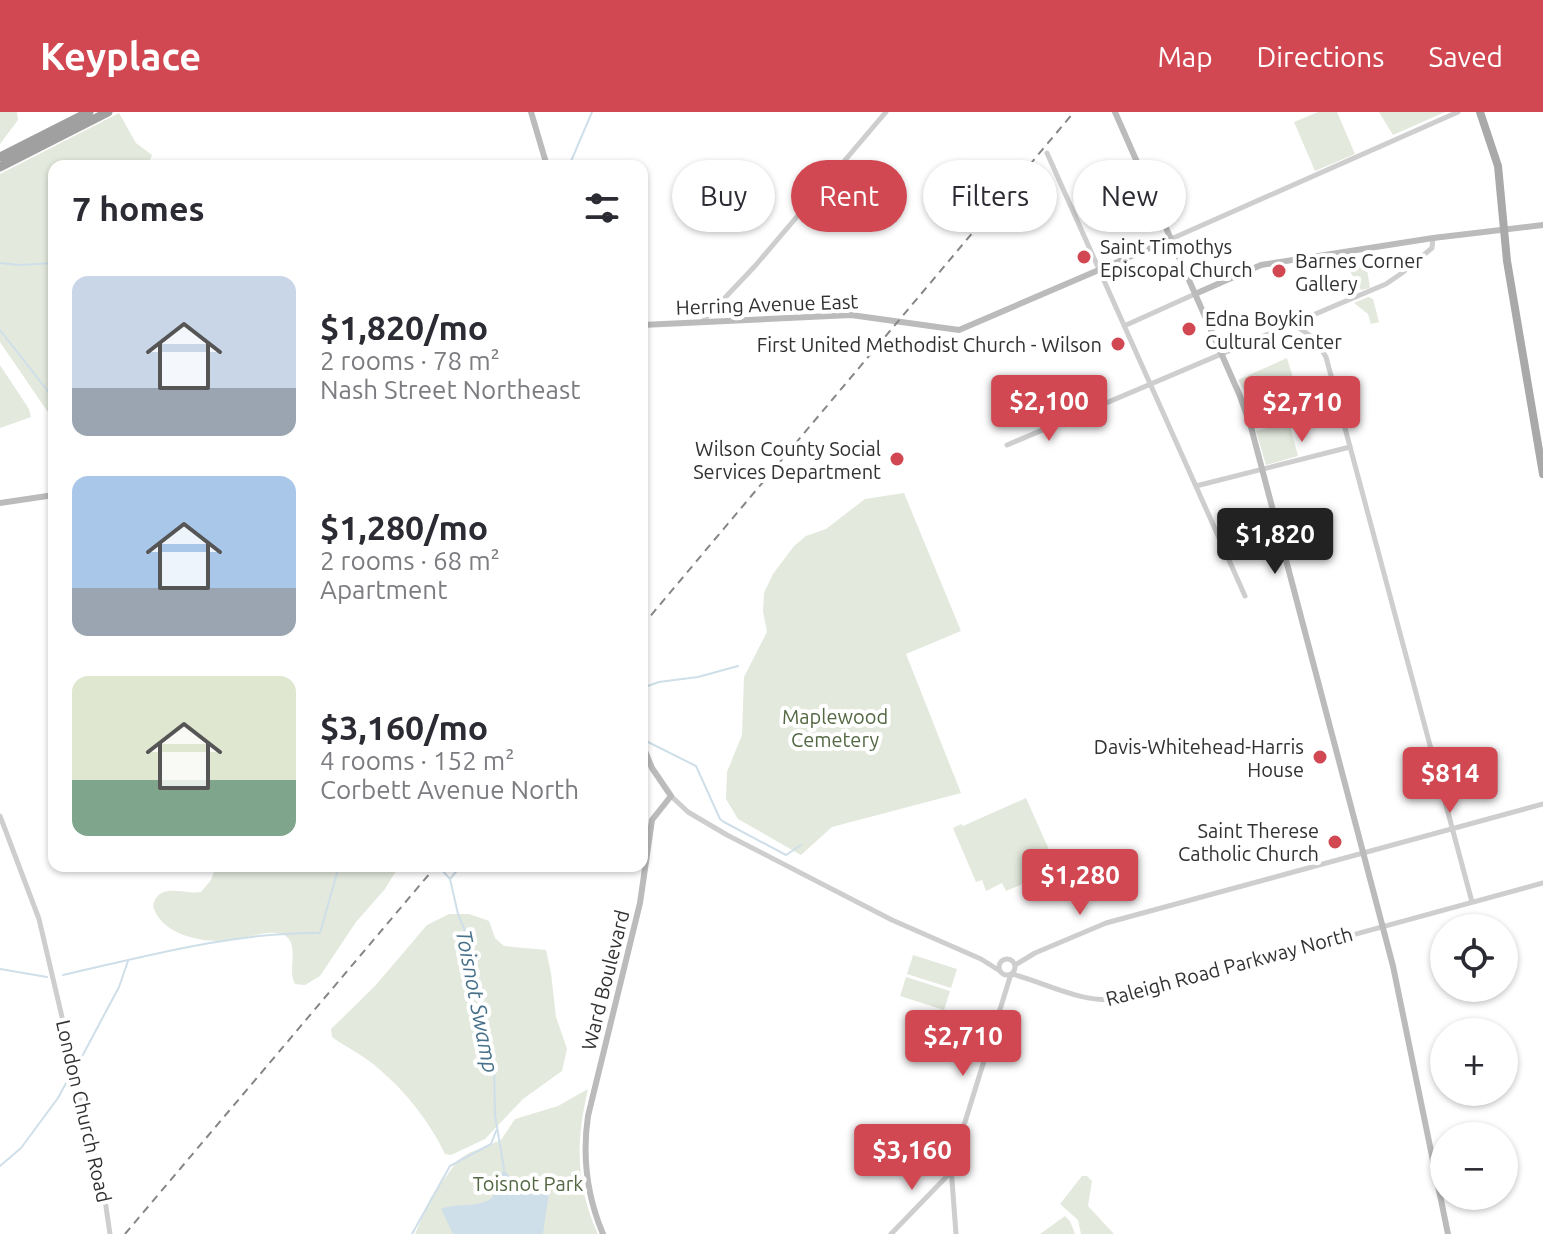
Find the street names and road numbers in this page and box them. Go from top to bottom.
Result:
street label: Herring Avenue East [675,289,859,319]
street label: Ward Boulevard [576,908,634,1052]
street label: Raleigh Road Parkway North [1103,922,1355,1010]
street label: London Church Road [52,1017,116,1205]

